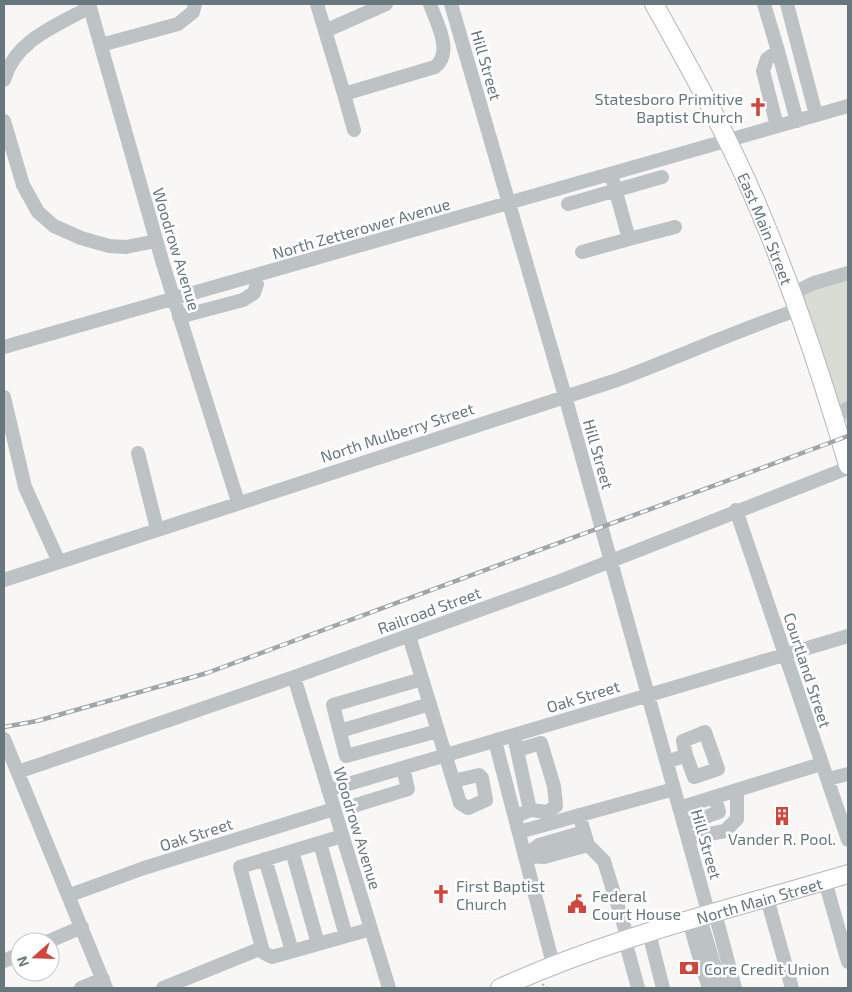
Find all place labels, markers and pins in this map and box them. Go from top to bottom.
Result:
place label: Statesboro Primitive Baptist Church [595,89,743,126]
church icon: Statesboro Primitive Baptist Church [747,96,769,118]
building icon: Vander R. Pool. [771,805,793,827]
place label: Vander R. Pool. [728,829,836,848]
place label: First Baptist Church [456,876,545,913]
church icon: First Baptist Church [430,883,452,905]
place label: Federal Court House [592,886,681,923]
public building icon: Federal Court House [566,893,588,915]
bank icon: Core Credit Union [678,957,700,979]
place label: Core Credit Union [704,959,830,978]

